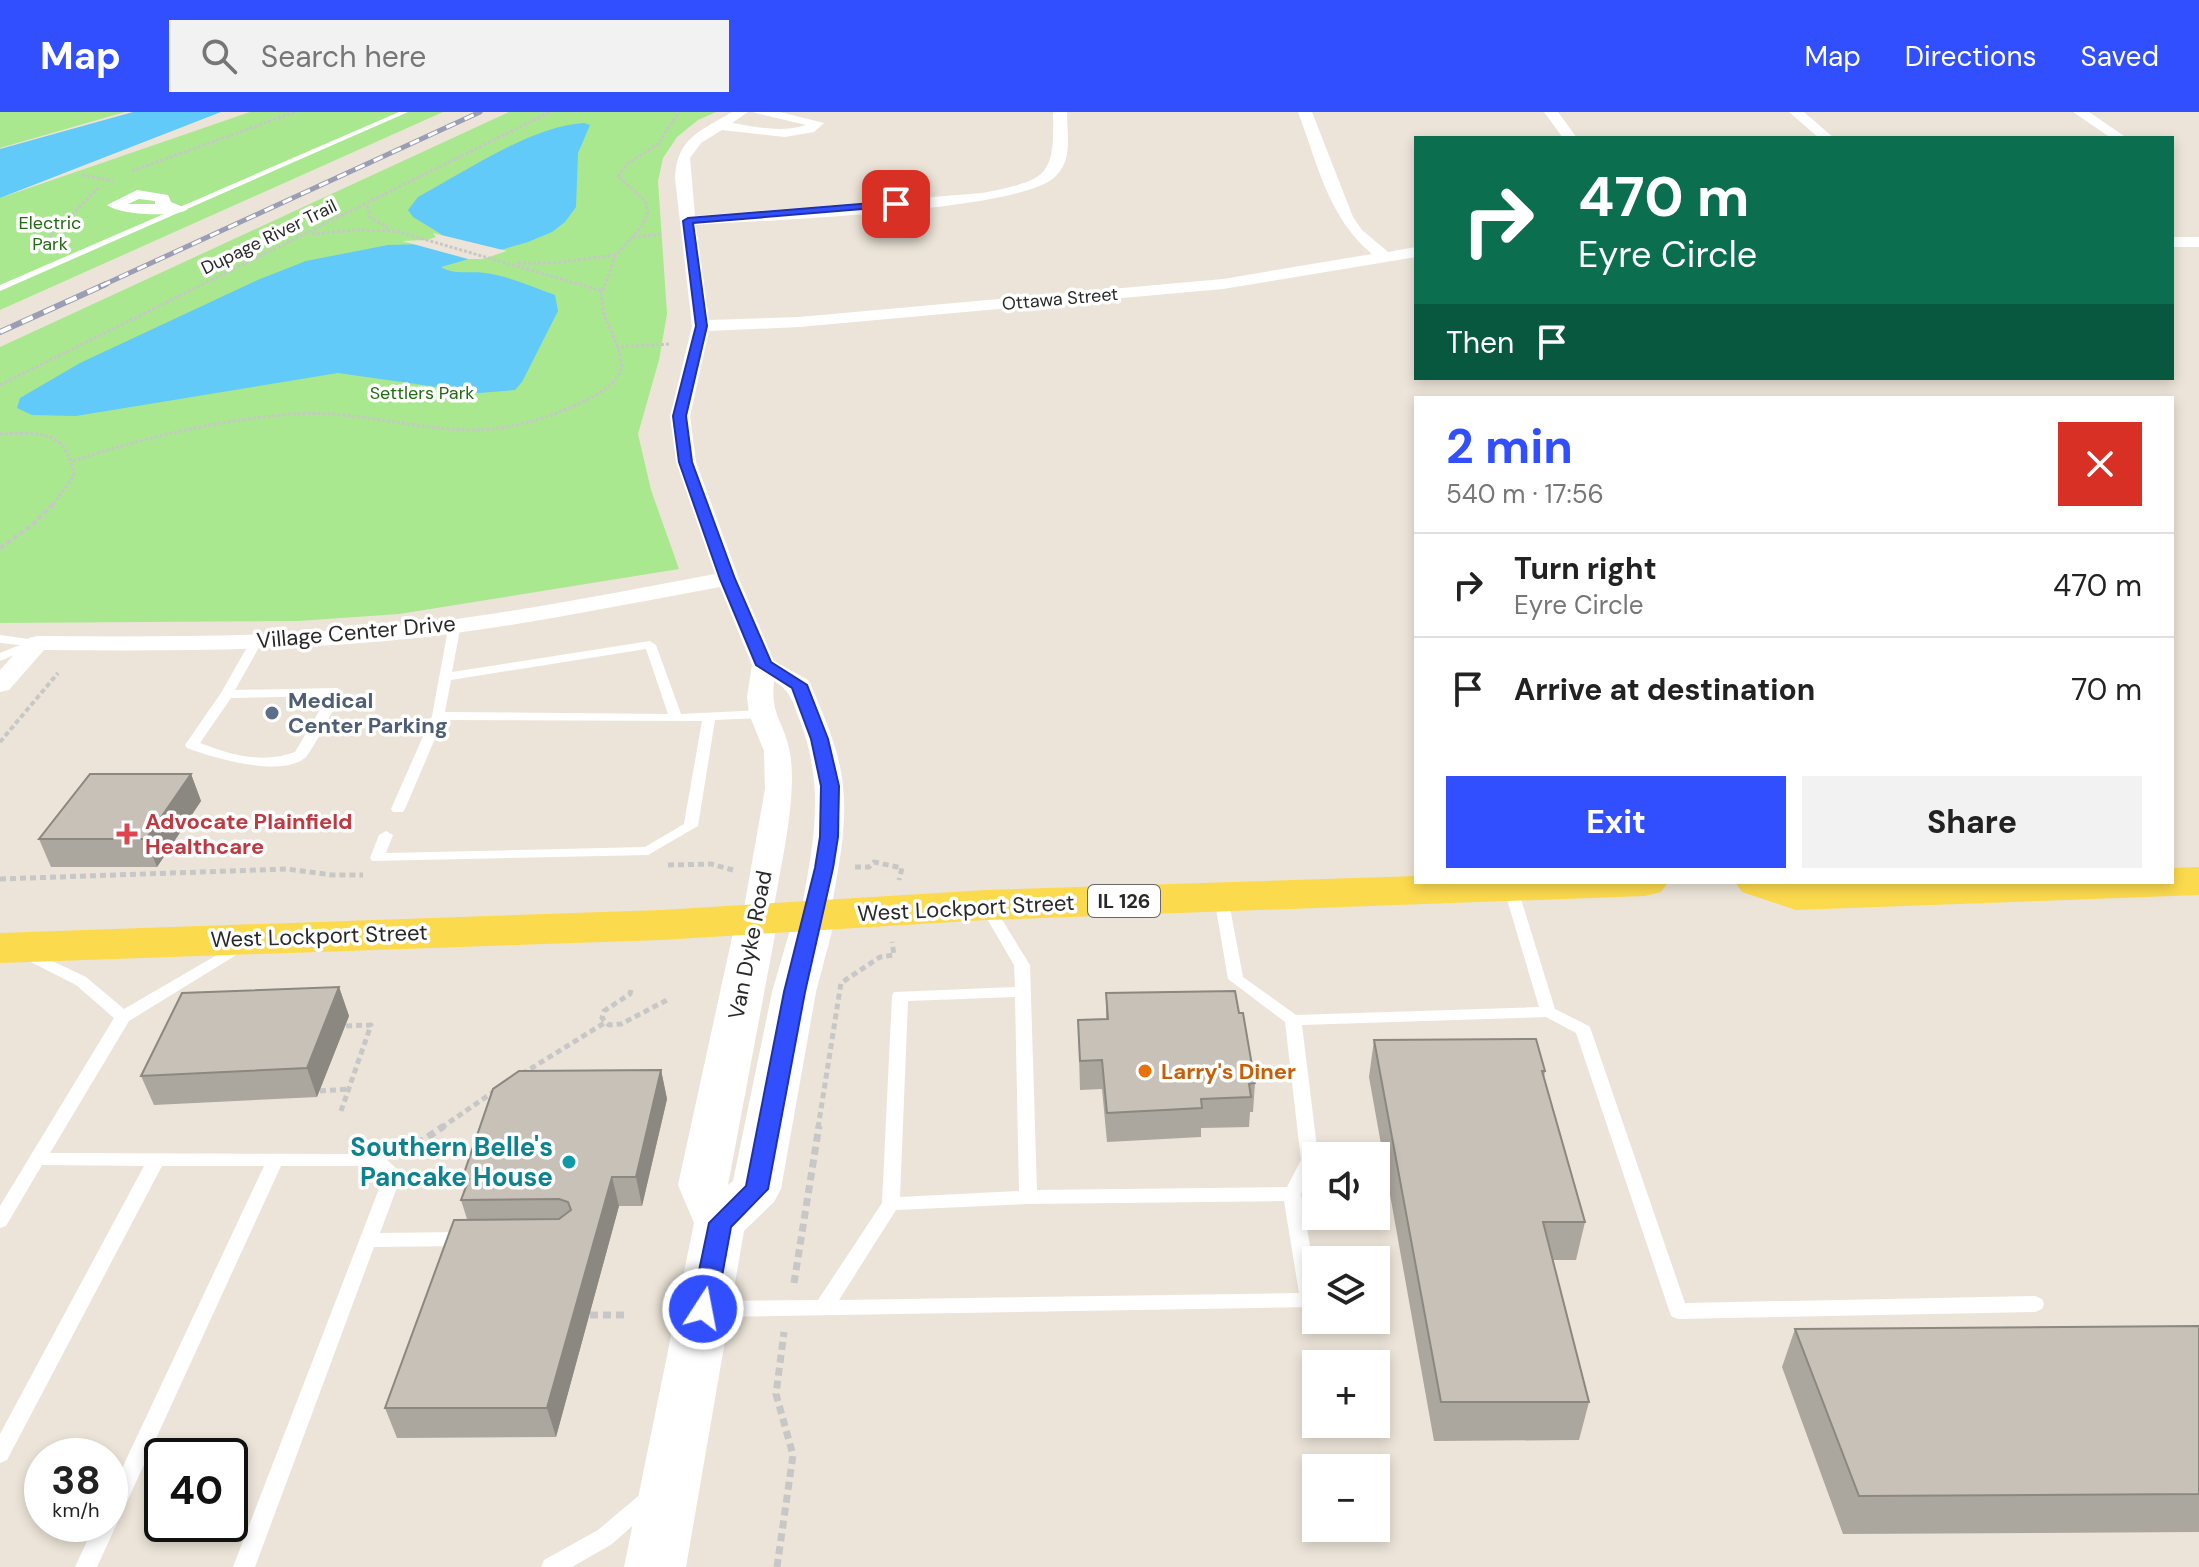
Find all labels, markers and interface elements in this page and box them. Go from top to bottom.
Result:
search box [169,20,729,92]
text: Map [40,31,121,81]
icon: search [197,34,241,78]
text: Search here [261,37,426,76]
text: Map [1804,38,1861,75]
text: Directions [1905,38,2037,75]
text: Saved [2081,38,2159,75]
text: 470 m [1578,160,1749,233]
icon: right [1446,168,1550,272]
pin [862,170,930,238]
icon: arrive [874,182,918,226]
street label: Dupage River Trail [197,194,341,280]
park label: Electric Park [19,211,81,256]
text: Eyre Circle [1578,231,1757,278]
street label: Ottawa Street [1001,282,1119,316]
icon: arrive [1530,320,1574,364]
text: Then [1446,323,1514,362]
park label: Settlers Park [370,381,474,405]
text: 2 min [1446,415,1573,478]
button: close [2058,422,2142,506]
text: 540 m · 17:56 [1446,477,1604,511]
text: Turn right [1514,549,1657,588]
icon: right [1446,563,1490,607]
text: 470 m [2053,566,2142,605]
text: Eyre Circle [1514,588,1643,622]
street label: Village Center Drive [255,609,457,655]
icon: arrive [1446,667,1490,711]
text: Arrive at destination [1514,670,1815,709]
text: 70 m [2071,670,2142,709]
place label: Medical Center Parking [288,686,448,740]
marker: Medical Center Parking [263,704,281,722]
button: Exit [1446,776,1786,868]
button: Share [1802,776,2142,868]
place label: Advocate Plainfield Healthcare [145,807,352,861]
marker: Advocate Plainfield Healthcare [116,823,138,845]
street label: Van Dyke Road [721,868,779,1022]
road number: IL 126 [1088,885,1160,917]
street label: West Lockport Street [857,888,1075,928]
street label: West Lockport Street [210,918,428,954]
place label: Larry's Diner [1161,1057,1296,1086]
marker: Larry's Diner [1136,1062,1154,1080]
place label: Southern Belle's Pancake House [350,1130,553,1194]
map controls [1302,1142,1390,1542]
button: sound [1302,1142,1390,1230]
marker: Southern Belle's Pancake House [560,1153,578,1171]
button: layers [1302,1246,1390,1334]
position arrow [661,1267,745,1351]
button: + [1302,1350,1390,1438]
speed limit sign: 40 [144,1438,248,1542]
text: 38 [51,1454,101,1506]
button: − [1302,1454,1390,1542]
text: km/h [52,1497,100,1523]

